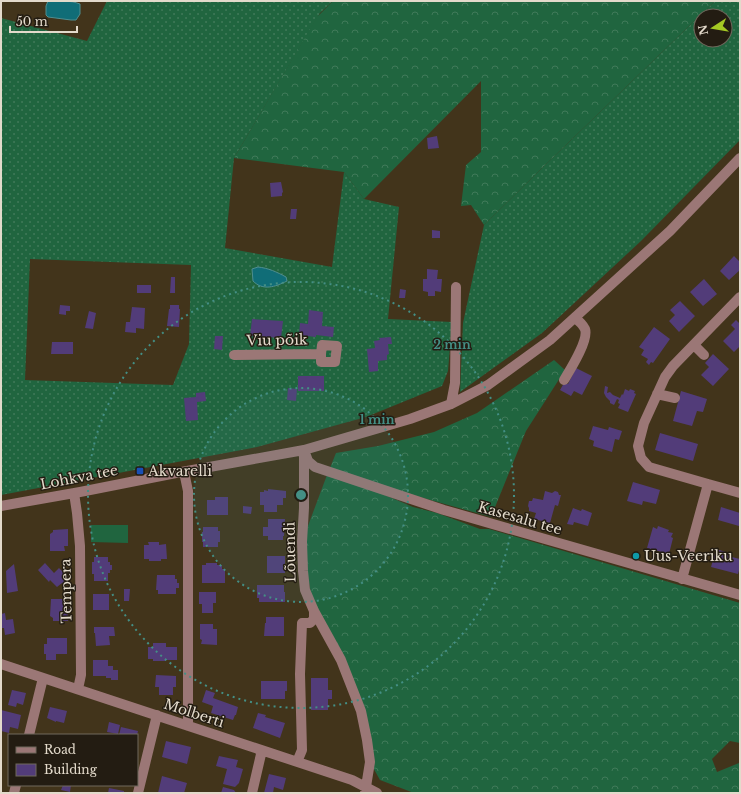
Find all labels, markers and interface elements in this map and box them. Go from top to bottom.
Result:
scale bar [10,8,77,34]
north arrow [693,8,733,48]
text: 50 m [16,14,48,29]
text: N [695,23,711,37]
street label: Viu põik [245,330,308,350]
text: 2 min [433,337,471,352]
text: 1 min [360,412,395,427]
street label: Lohkva tee [39,461,119,493]
place label: Akvarelli [147,462,212,480]
marker: Akvarelli [135,466,145,476]
centre of rings [294,488,308,502]
street label: Kasesalu tee [476,497,564,539]
street label: Lõuendi [280,521,300,582]
place label: Uus-Veeriku [644,547,733,565]
marker: Uus-Veeriku [631,551,641,561]
street label: Tempera [56,558,76,624]
street label: Molberti [161,695,227,731]
legend [8,734,138,786]
text: Road [44,742,76,757]
text: Building [44,762,98,777]

